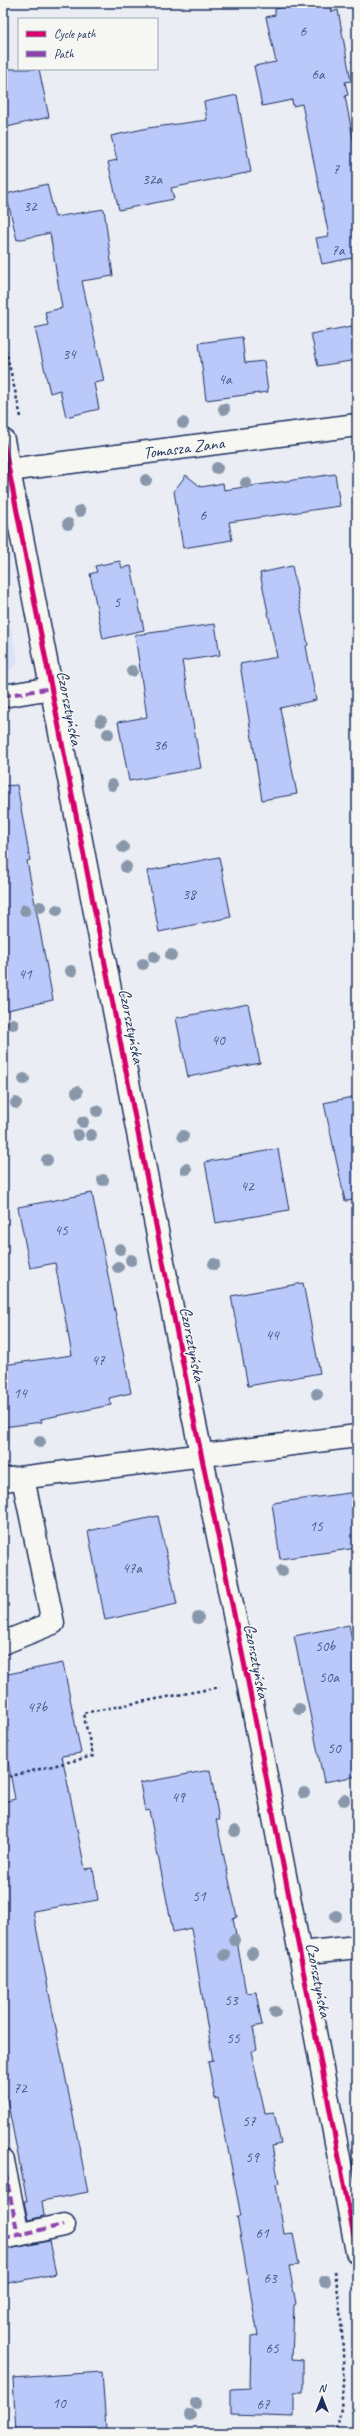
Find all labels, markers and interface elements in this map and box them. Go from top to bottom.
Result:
legend [18,18,158,70]
house number: 6 [300,22,308,41]
text: Cycle path [54,26,96,42]
text: Path [54,46,74,62]
house number: 6a [311,65,326,84]
house number: 7 [333,160,341,179]
house number: 32a [142,170,163,189]
house number: 32 [23,197,38,216]
house number: 7a [331,241,346,260]
house number: 34 [62,345,77,364]
house number: 4a [218,370,233,389]
street label: Tomasza Zana [142,432,226,464]
house number: 6 [200,506,208,525]
house number: 5 [114,593,122,612]
street label: Czorsztyńska [52,669,87,749]
house number: 36 [153,736,168,755]
house number: 38 [182,885,197,904]
house number: 41 [18,965,33,984]
street label: Czorsztyńska [114,987,149,1067]
house number: 40 [211,1031,226,1050]
house number: 42 [240,1177,255,1196]
house number: 45 [54,1221,69,1240]
street label: Czorsztyńska [175,1305,210,1385]
house number: 44 [265,1326,280,1345]
house number: 47 [91,1351,106,1370]
house number: 14 [13,1384,28,1403]
house number: 15 [309,1517,324,1536]
house number: 47a [122,1559,143,1578]
street label: Czorsztyńska [239,1622,274,1702]
house number: 50b [315,1637,336,1656]
house number: 50a [319,1668,340,1687]
house number: 47b [27,1698,48,1717]
house number: 50 [327,1739,342,1758]
house number: 49 [171,1788,186,1807]
house number: 51 [192,1887,207,1906]
street label: Czorsztyńska [301,1941,336,2021]
house number: 53 [224,1991,239,2010]
house number: 55 [226,2029,241,2048]
house number: 72 [13,2079,28,2098]
house number: 57 [242,2112,257,2131]
house number: 59 [245,2148,260,2167]
house number: 61 [255,2224,270,2243]
house number: 63 [263,2269,278,2288]
house number: 65 [265,2339,280,2358]
north arrow [302,2378,342,2418]
text: N [319,2381,328,2395]
house number: 10 [52,2394,67,2413]
house number: 67 [256,2395,271,2414]

